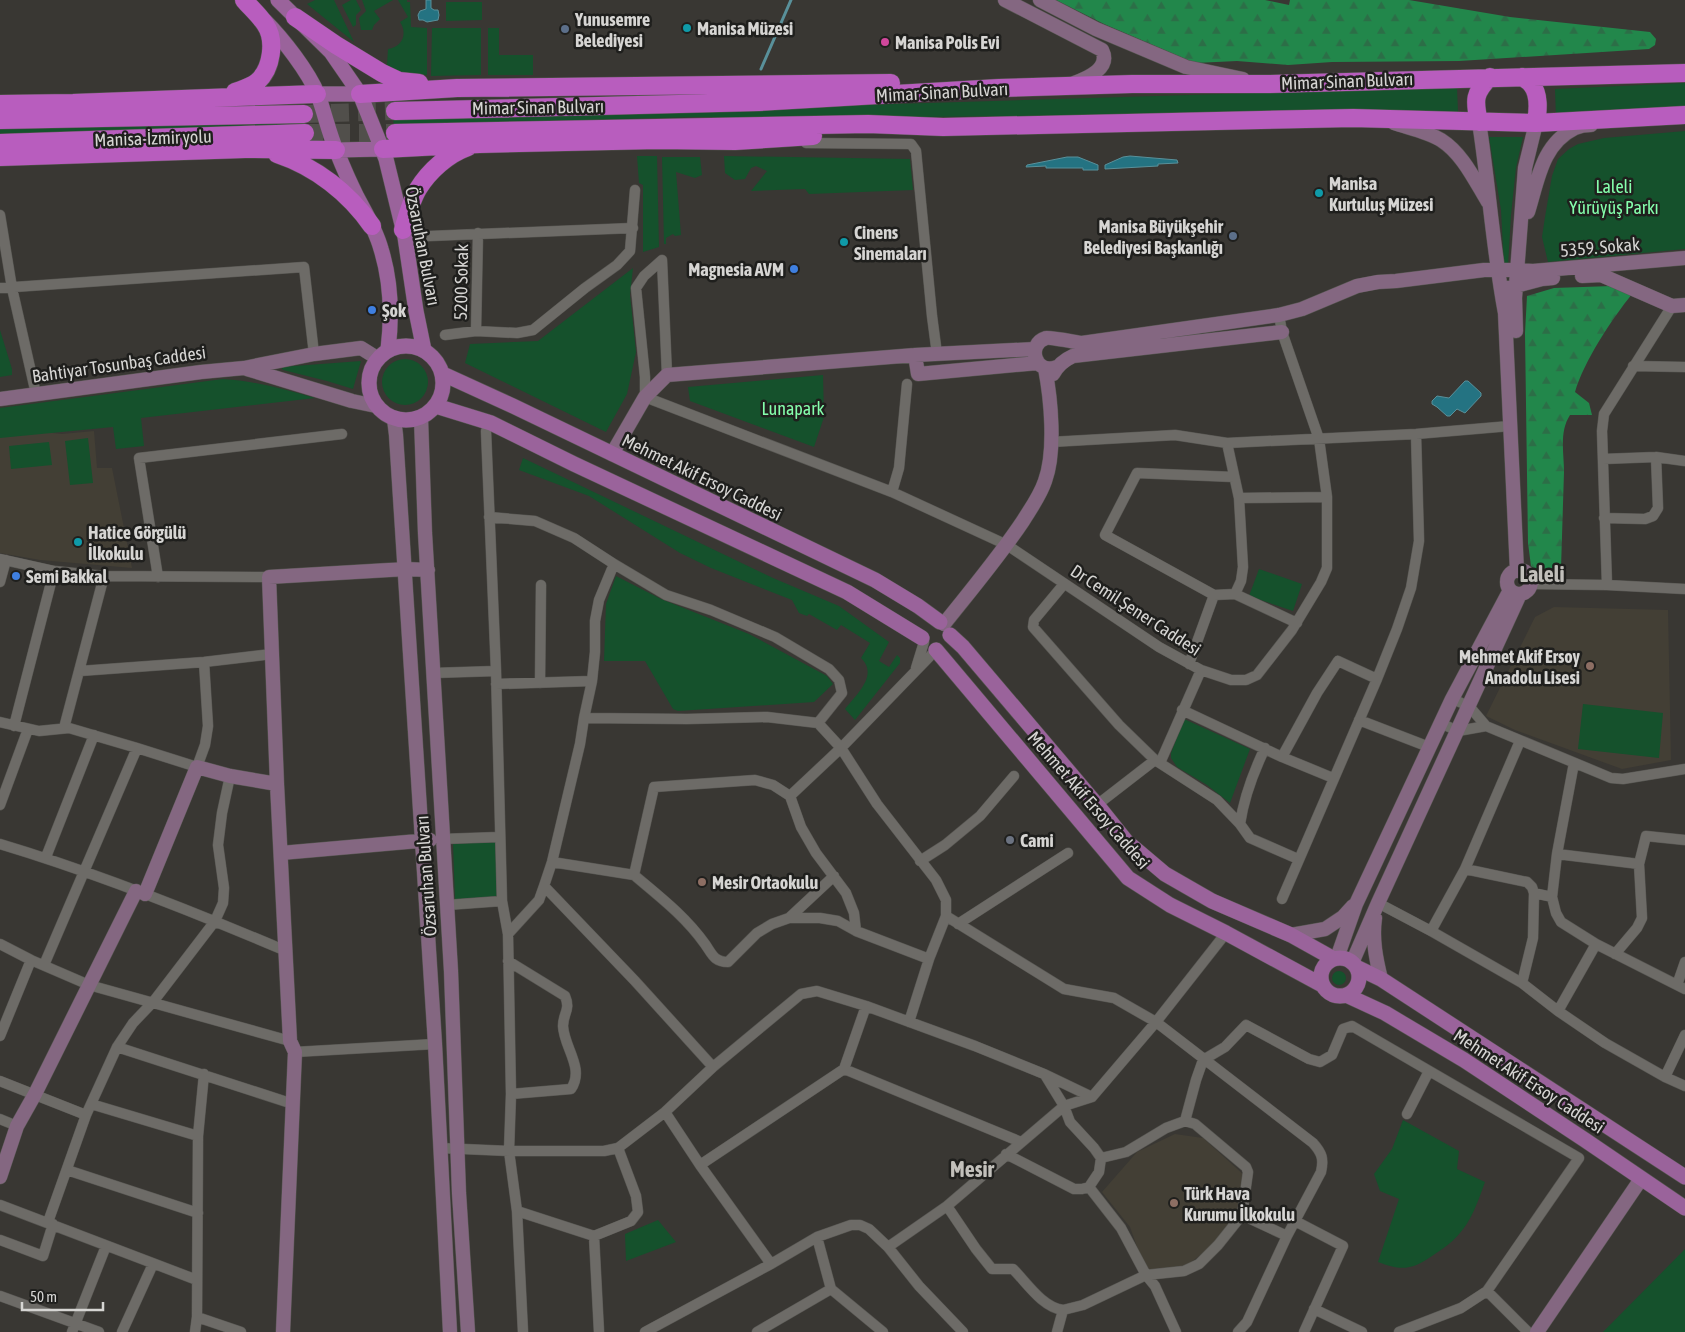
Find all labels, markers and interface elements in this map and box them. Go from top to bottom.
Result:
place label: Yunusemre Belediyesi [574,9,650,51]
place label: Manisa Müzesi [697,18,793,39]
marker: Manisa Müzesi [681,22,693,34]
marker: Yunusemre Belediyesi [559,23,571,35]
place label: Manisa Polis Evi [895,32,1000,53]
marker: Manisa Polis Evi [879,36,891,48]
street label: Mimar Sinan Bulvarı [1281,68,1413,94]
street label: Mimar Sinan Bulvarı [875,78,1009,106]
street label: Mimar Sinan Bulvarı [472,95,604,119]
street label: Manisa-İzmir yolu [94,125,212,151]
place label: Manisa Kurtuluş Müzesi [1329,173,1433,215]
park label: Laleli Yürüyüş Parkı [1569,176,1659,218]
street label: Özsaruhan Bulvarı [401,185,445,307]
marker: Manisa Kurtuluş Müzesi [1313,187,1325,199]
place label: Manisa Büyükşehir Belediyesi Başkanlığı [1084,216,1224,258]
place label: Cinens Sinemaları [854,222,927,264]
marker: Manisa Büyükşehir Belediyesi Başkanlığı [1227,230,1239,242]
street label: 5359. Sokak [1559,233,1641,261]
marker: Cinens Sinemaları [838,236,850,248]
street label: 5200 Sokak [450,243,472,320]
place label: Magnesia AVM [688,259,784,280]
marker: Magnesia AVM [788,263,800,275]
place label: Şok [382,300,407,321]
marker: Şok [366,304,378,316]
street label: Bahtiyar Tosunbaş Caddesi [31,341,207,387]
park label: Lunapark [762,398,825,419]
street label: Mehmet Akif Ersoy Caddesi [619,429,785,525]
place label: Hatice Görgülü İlkokulu [88,522,186,564]
marker: Hatice Görgülü İlkokulu [72,536,84,548]
street label: Dr Cemil Şener Caddesi [1067,560,1205,660]
district label: Laleli [1519,561,1565,587]
place label: Semi Bakkal [26,566,107,587]
marker: Semi Bakkal [10,570,22,582]
place label: Mehmet Akif Ersoy Anadolu Lisesi [1459,646,1581,688]
marker: Mehmet Akif Ersoy Anadolu Lisesi [1584,660,1596,672]
street label: Mehmet Akif Ersoy Caddesi [1024,727,1154,873]
street label: Özsaruhan Bulvarı [411,815,441,937]
place label: Cami [1020,830,1054,851]
marker: Cami [1004,834,1016,846]
place label: Mesir Ortaokulu [712,872,819,893]
marker: Mesir Ortaokulu [696,876,708,888]
street label: Mehmet Akif Ersoy Caddesi [1450,1024,1608,1138]
district label: Mesir [950,1156,995,1182]
place label: Türk Hava Kurumu İlkokulu [1184,1183,1295,1225]
marker: Türk Hava Kurumu İlkokulu [1168,1197,1180,1209]
scale bar [22,1280,104,1312]
text: 50 m [30,1288,57,1305]

